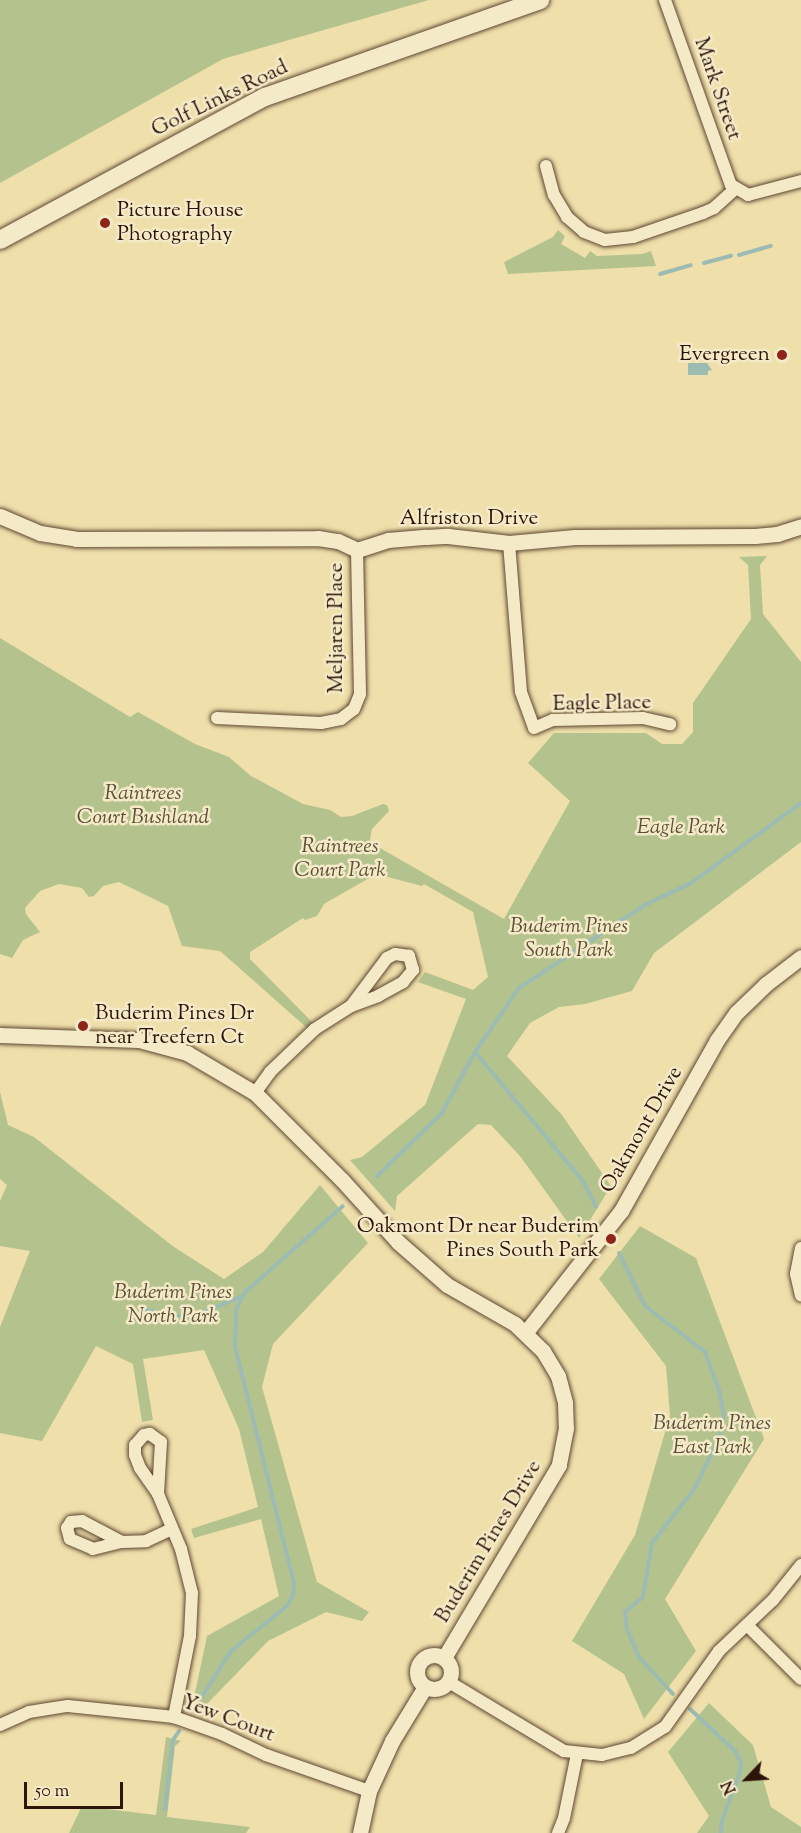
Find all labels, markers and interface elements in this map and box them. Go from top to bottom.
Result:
street label: Mark Street [688,35,746,143]
street label: Golf Links Road [148,55,292,143]
place label: Picture House Photography [117,198,243,248]
marker: Picture House Photography [98,216,112,230]
place label: Evergreen [679,342,770,368]
marker: Evergreen [775,348,789,362]
street label: Alfriston Drive [400,506,538,532]
street label: Meljaren Place [324,563,350,693]
street label: Eagle Place [552,691,652,717]
park label: Raintrees Court Bushland [77,781,209,831]
park label: Eagle Park [637,815,725,841]
park label: Raintrees Court Park [294,834,386,884]
park label: Buderim Pines South Park [510,914,628,964]
place label: Buderim Pines Dr near Treefern Ct [95,1001,254,1051]
marker: Buderim Pines Dr near Treefern Ct [76,1019,90,1033]
street label: Oakmont Drive [596,1062,688,1198]
place label: Oakmont Dr near Buderim Pines South Park [357,1214,599,1264]
marker: Oakmont Dr near Buderim Pines South Park [604,1232,618,1246]
park label: Buderim Pines North Park [114,1280,232,1330]
park label: Buderim Pines East Park [653,1411,771,1461]
street label: Buderim Pines Drive [431,1456,547,1628]
street label: Yew Court [178,1690,278,1748]
north arrow [717,1749,777,1809]
scale bar [27,1770,126,1808]
text: N [717,1776,743,1797]
text: 50 m [35,1779,69,1805]

